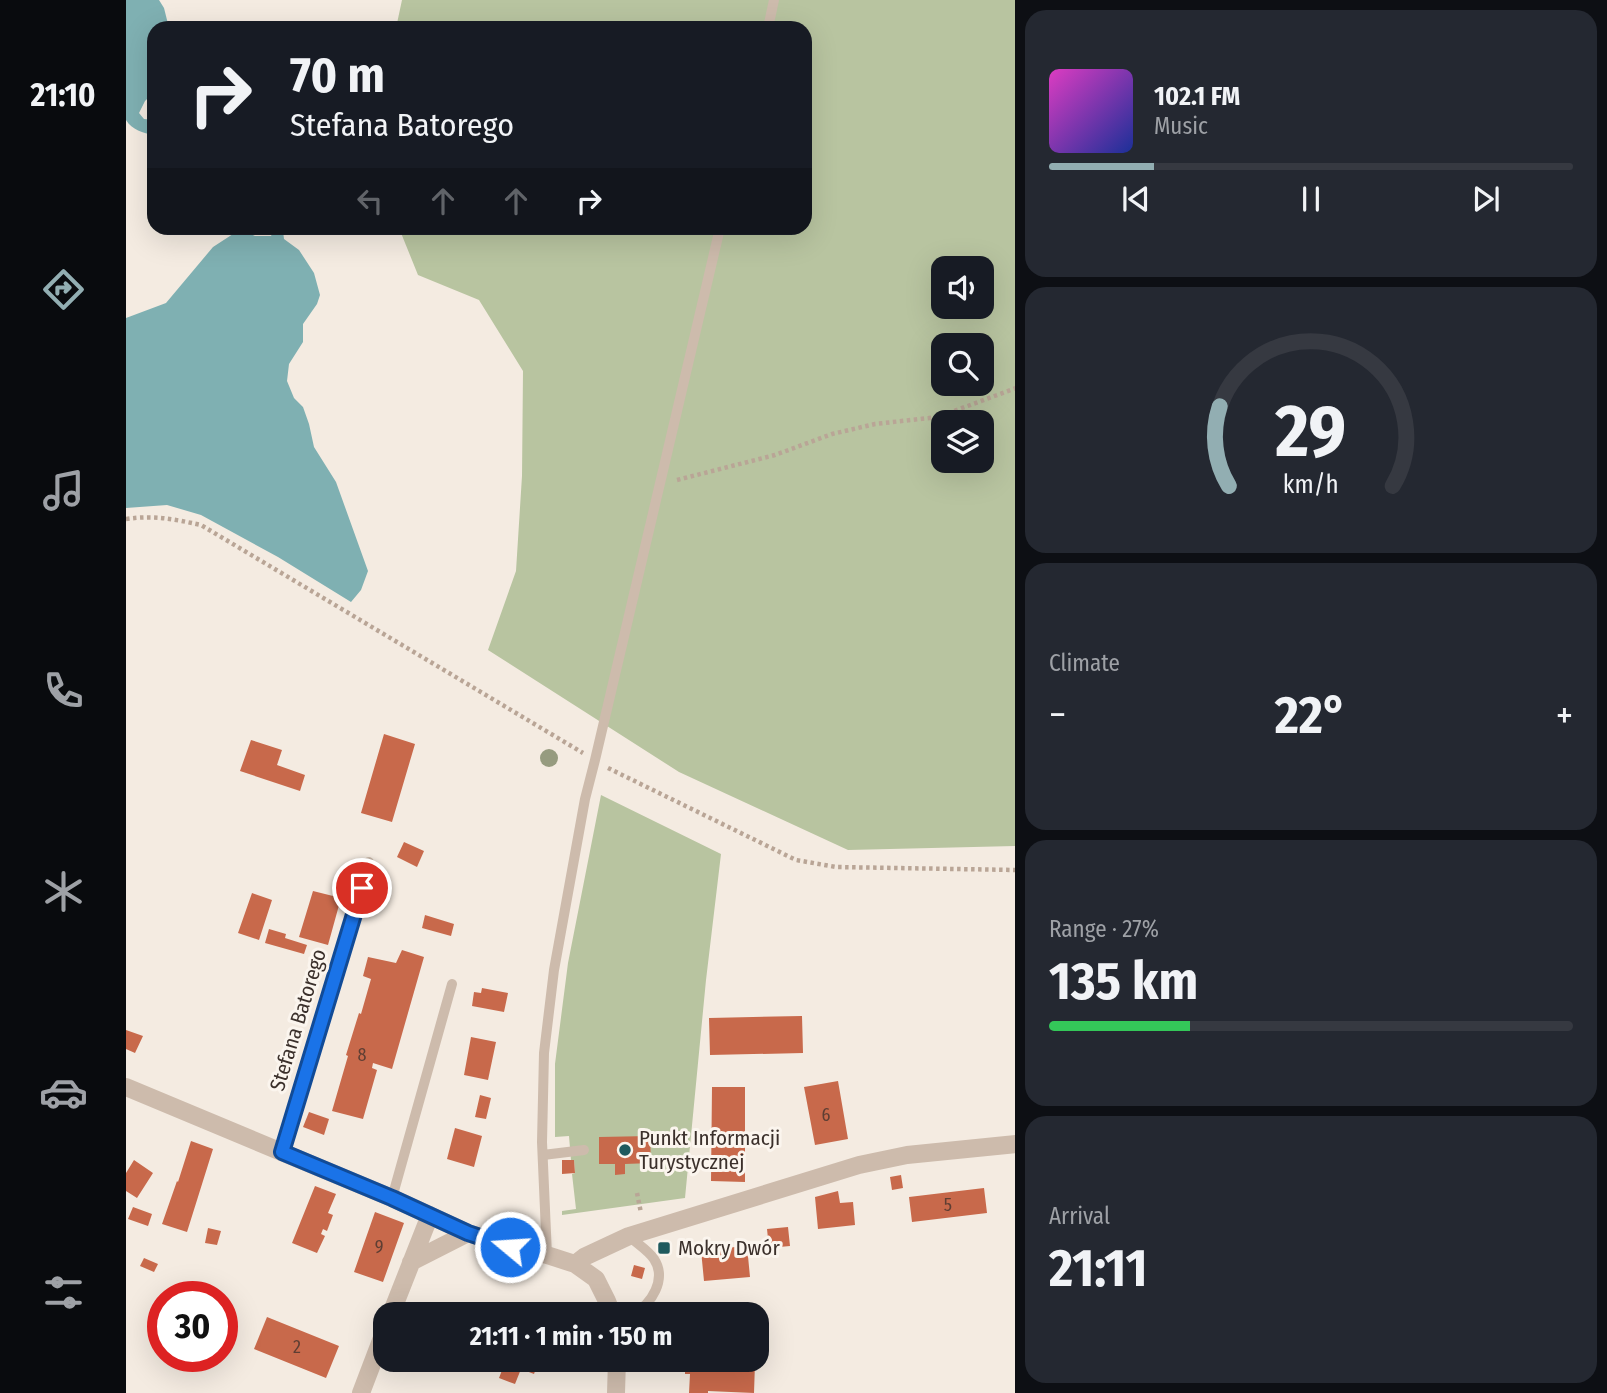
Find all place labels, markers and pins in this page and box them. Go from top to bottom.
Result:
pin [332,858,392,918]
place label: Punkt Informacji Turystycznej [639,1125,780,1175]
marker: Punkt Informacji Turystycznej [617,1142,633,1158]
place label: Mokry Dwór [678,1235,780,1261]
marker: Mokry Dwór [656,1240,672,1256]

